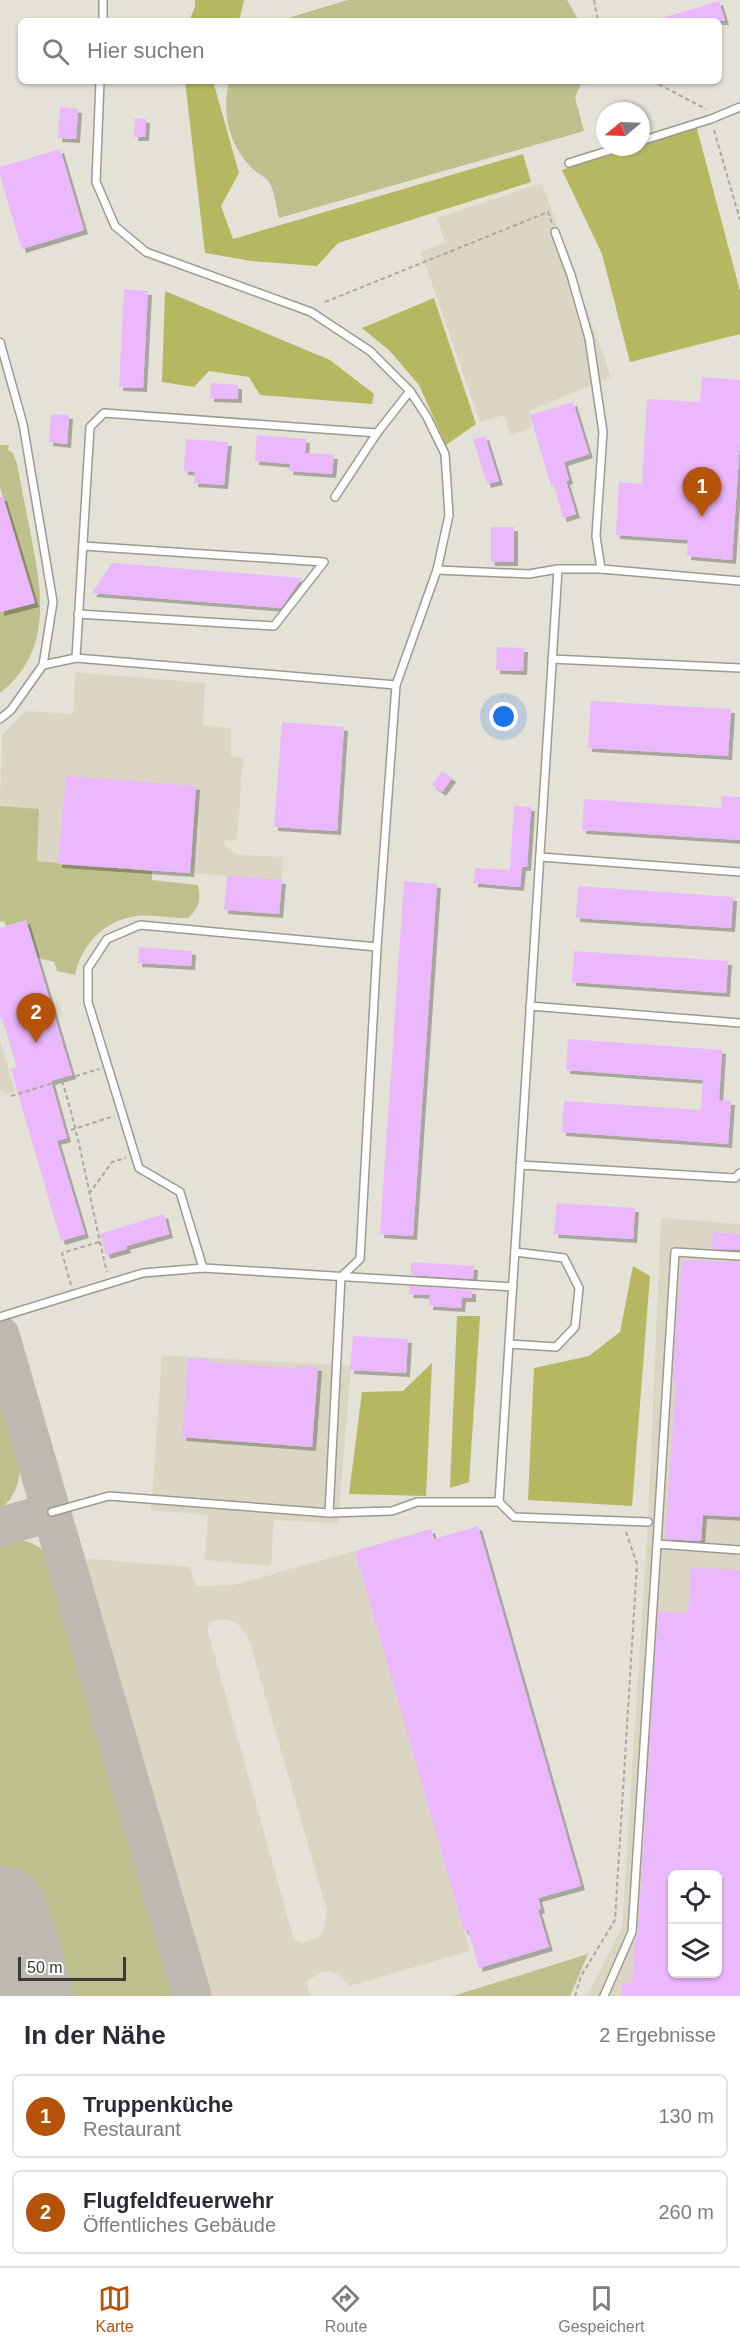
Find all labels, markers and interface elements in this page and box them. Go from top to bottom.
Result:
search box [18,18,722,84]
icon: search [39,35,72,68]
text: Hier suchen [87,38,204,63]
north arrow [596,102,650,156]
pin: 1 [682,468,722,517]
your location [489,702,518,731]
pin: 2 [16,994,56,1043]
map controls [668,1870,722,1978]
button: locate [668,1870,722,1924]
button: layers [668,1924,722,1978]
scale bar [18,1954,126,1982]
text: 50 m [27,1959,63,1976]
text: In der Nähe [24,2020,166,2050]
text: 2 Ergebnisse [599,2024,716,2046]
text: Truppenküche [83,2092,233,2117]
text: 1 [40,2105,51,2127]
text: 130 m [658,2105,714,2127]
text: Restaurant [83,2118,181,2140]
text: Flugfeldfeuerwehr [83,2188,274,2213]
text: 2 [40,2201,51,2223]
text: 260 m [658,2201,714,2223]
text: Öffentliches Gebäude [83,2214,276,2236]
tab: Karte [95,2282,134,2336]
tab: Route [325,2282,367,2336]
tab: Gespeichert [558,2282,645,2336]

